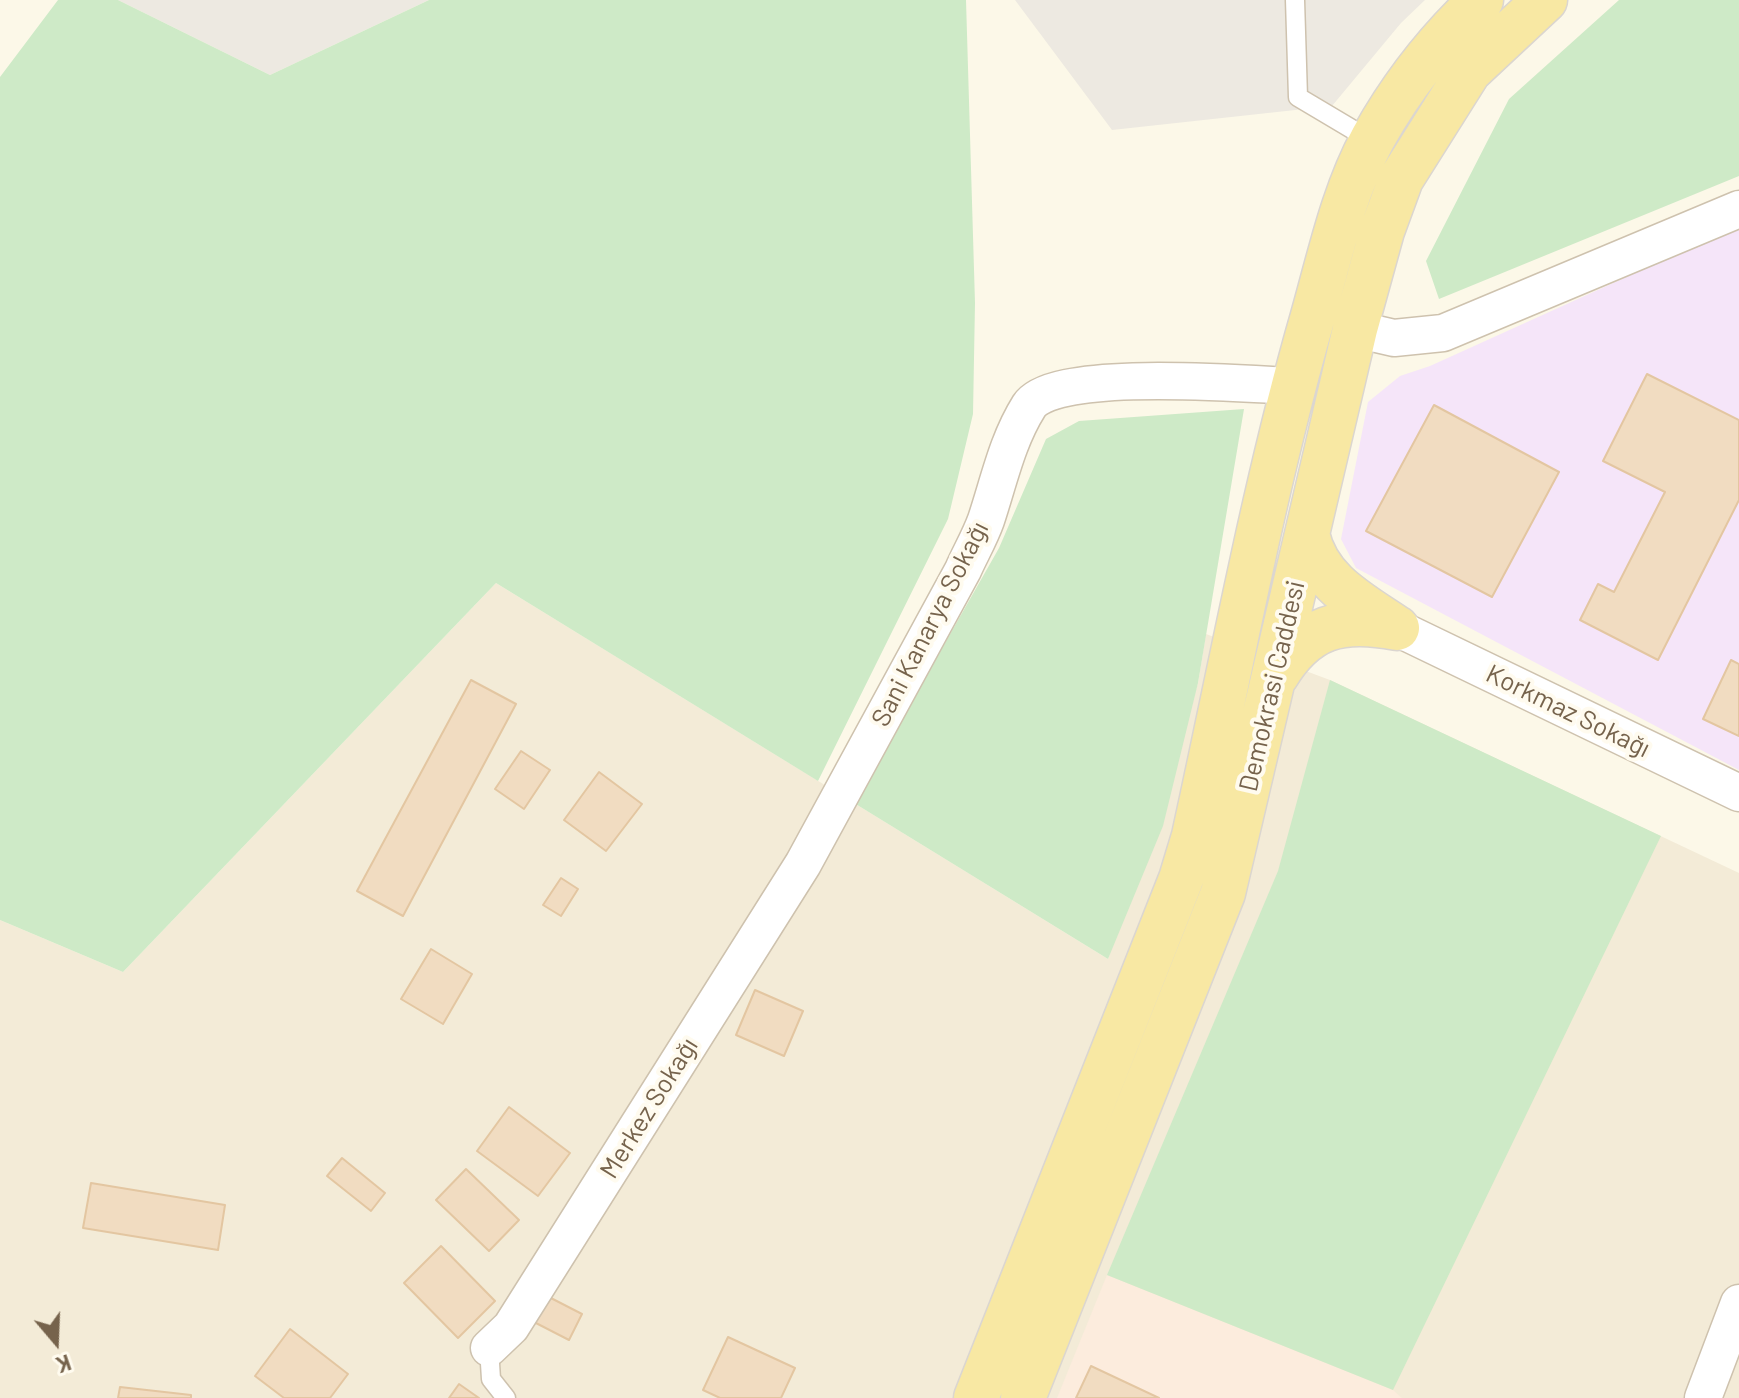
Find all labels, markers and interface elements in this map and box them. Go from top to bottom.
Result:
street label: Sani Kanarya Sokağı [865,516,995,732]
street label: Demokrasi Caddesi [1233,577,1311,795]
street label: Korkmaz Sokağı [1481,658,1655,764]
street label: Merkez Sokağı [593,1032,705,1184]
north arrow [16,1302,96,1382]
text: K [53,1350,75,1379]

